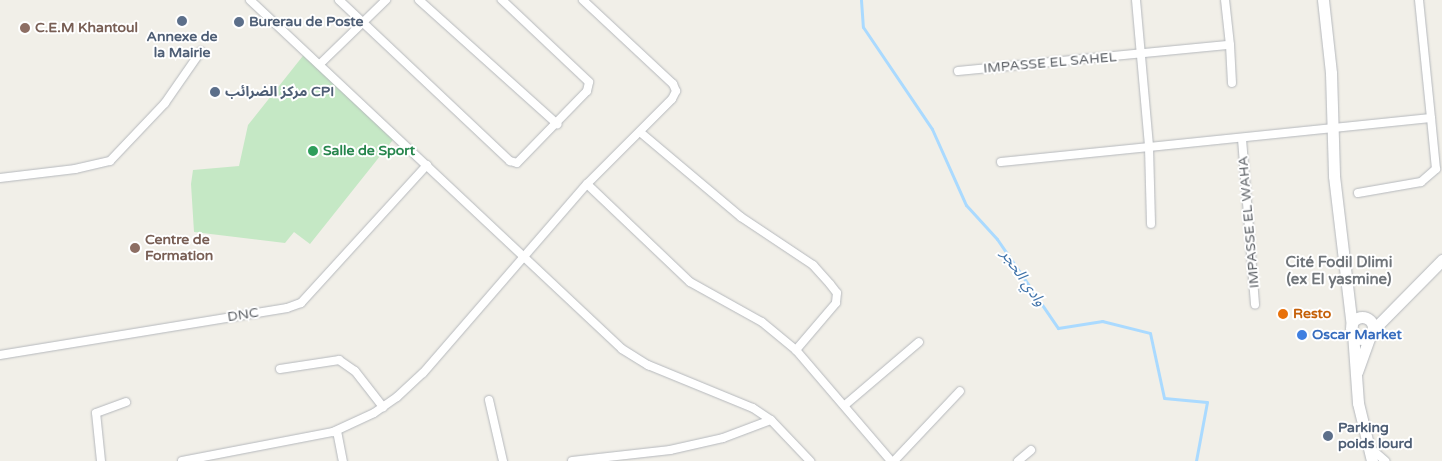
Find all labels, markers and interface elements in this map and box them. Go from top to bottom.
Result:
place label: Burerau de Poste [249,14,364,30]
marker: Annexe de la Mairie [176,15,188,27]
marker: Burerau de Poste [233,16,245,28]
place label: C.E.M Khantoul [35,20,138,36]
marker: C.E.M Khantoul [19,22,31,34]
place label: Annexe de la Mairie [147,29,217,62]
street label: IMPASSE EL SAHEL [983,49,1117,77]
place label: مركز الضرائب CPI [225,84,334,100]
marker: مركز الضرائب CPI [209,86,221,98]
place label: Salle de Sport [323,143,415,159]
marker: Salle de Sport [307,145,319,157]
street label: IMPASSE EL WAHA [1235,155,1263,289]
place label: Centre de Formation [145,232,213,264]
marker: Centre de Formation [129,242,141,254]
water label: وادي الحجر [997,246,1049,310]
district label: Cité Fodil Dlimi (ex El yasmine) [1286,253,1392,288]
street label: DNC [226,304,260,326]
place label: Resto [1293,306,1331,322]
marker: Resto [1277,308,1289,320]
place label: Oscar Market [1312,327,1402,343]
marker: Oscar Market [1296,329,1308,341]
place label: Parking poids lourd [1338,420,1413,452]
marker: Parking poids lourd [1322,430,1334,442]

